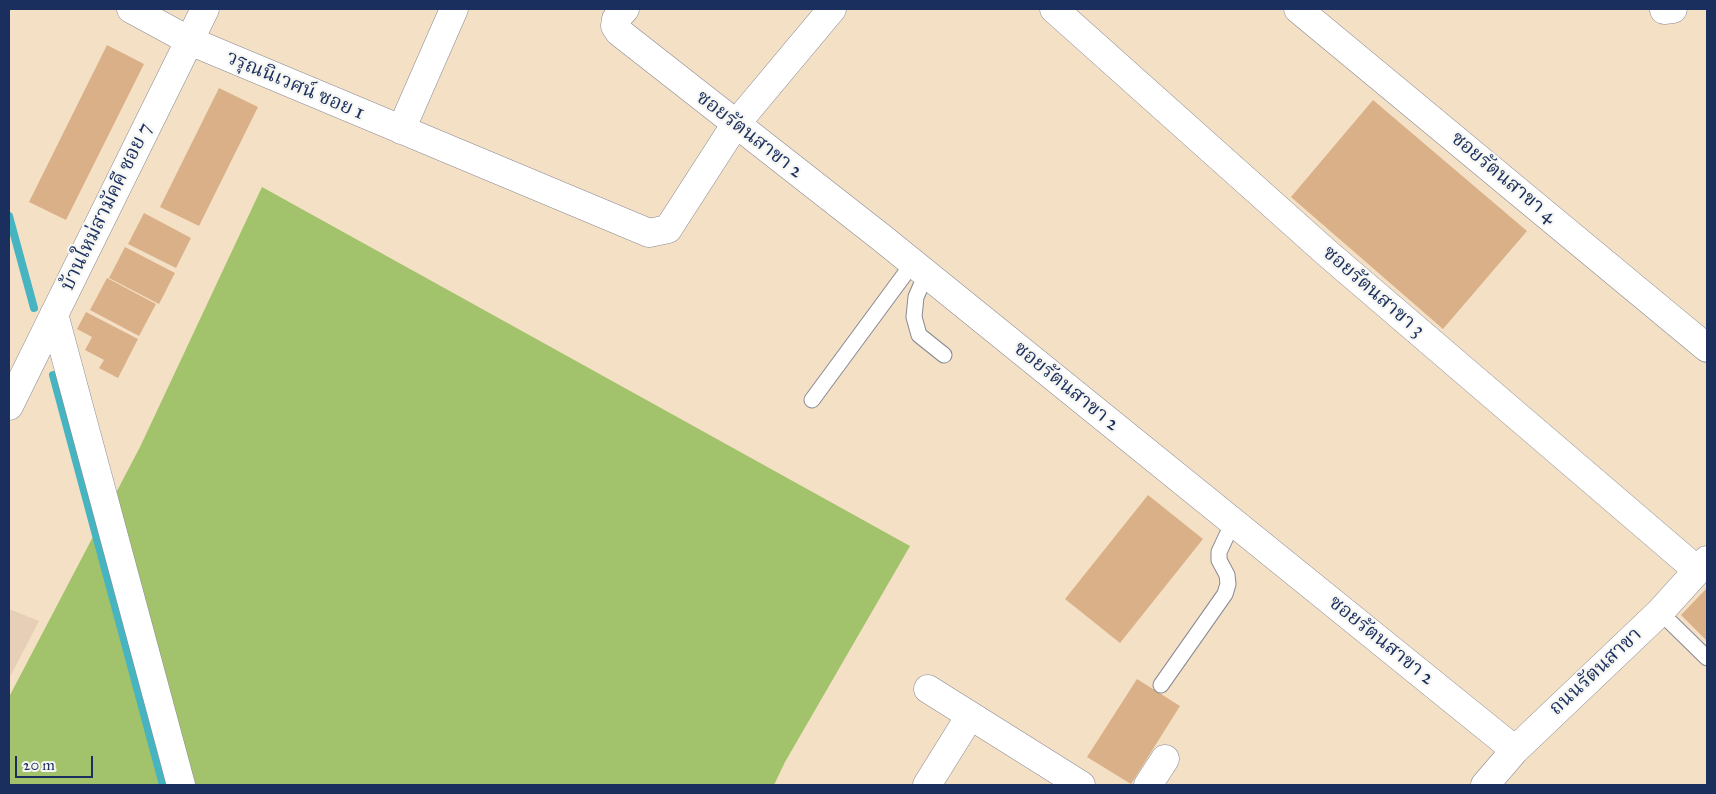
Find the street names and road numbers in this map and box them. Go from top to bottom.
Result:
street label: วรุณนิเวศน์ ซอย 1 [222,46,368,126]
street label: ซอยรัตนสาขา 2 [691,86,807,184]
street label: บ้านใหม่สามัคคี ซอย 7 [56,119,158,295]
street label: ซอยรัตนสาขา 4 [1445,127,1561,229]
street label: ซอยรัตนสาขา 3 [1317,241,1429,343]
street label: ซอยรัตนสาขา 2 [1008,337,1124,437]
street label: ซอยรัตนสาขา 2 [1323,591,1439,691]
street label: ถนนรัตนสาขา [1545,623,1647,721]

